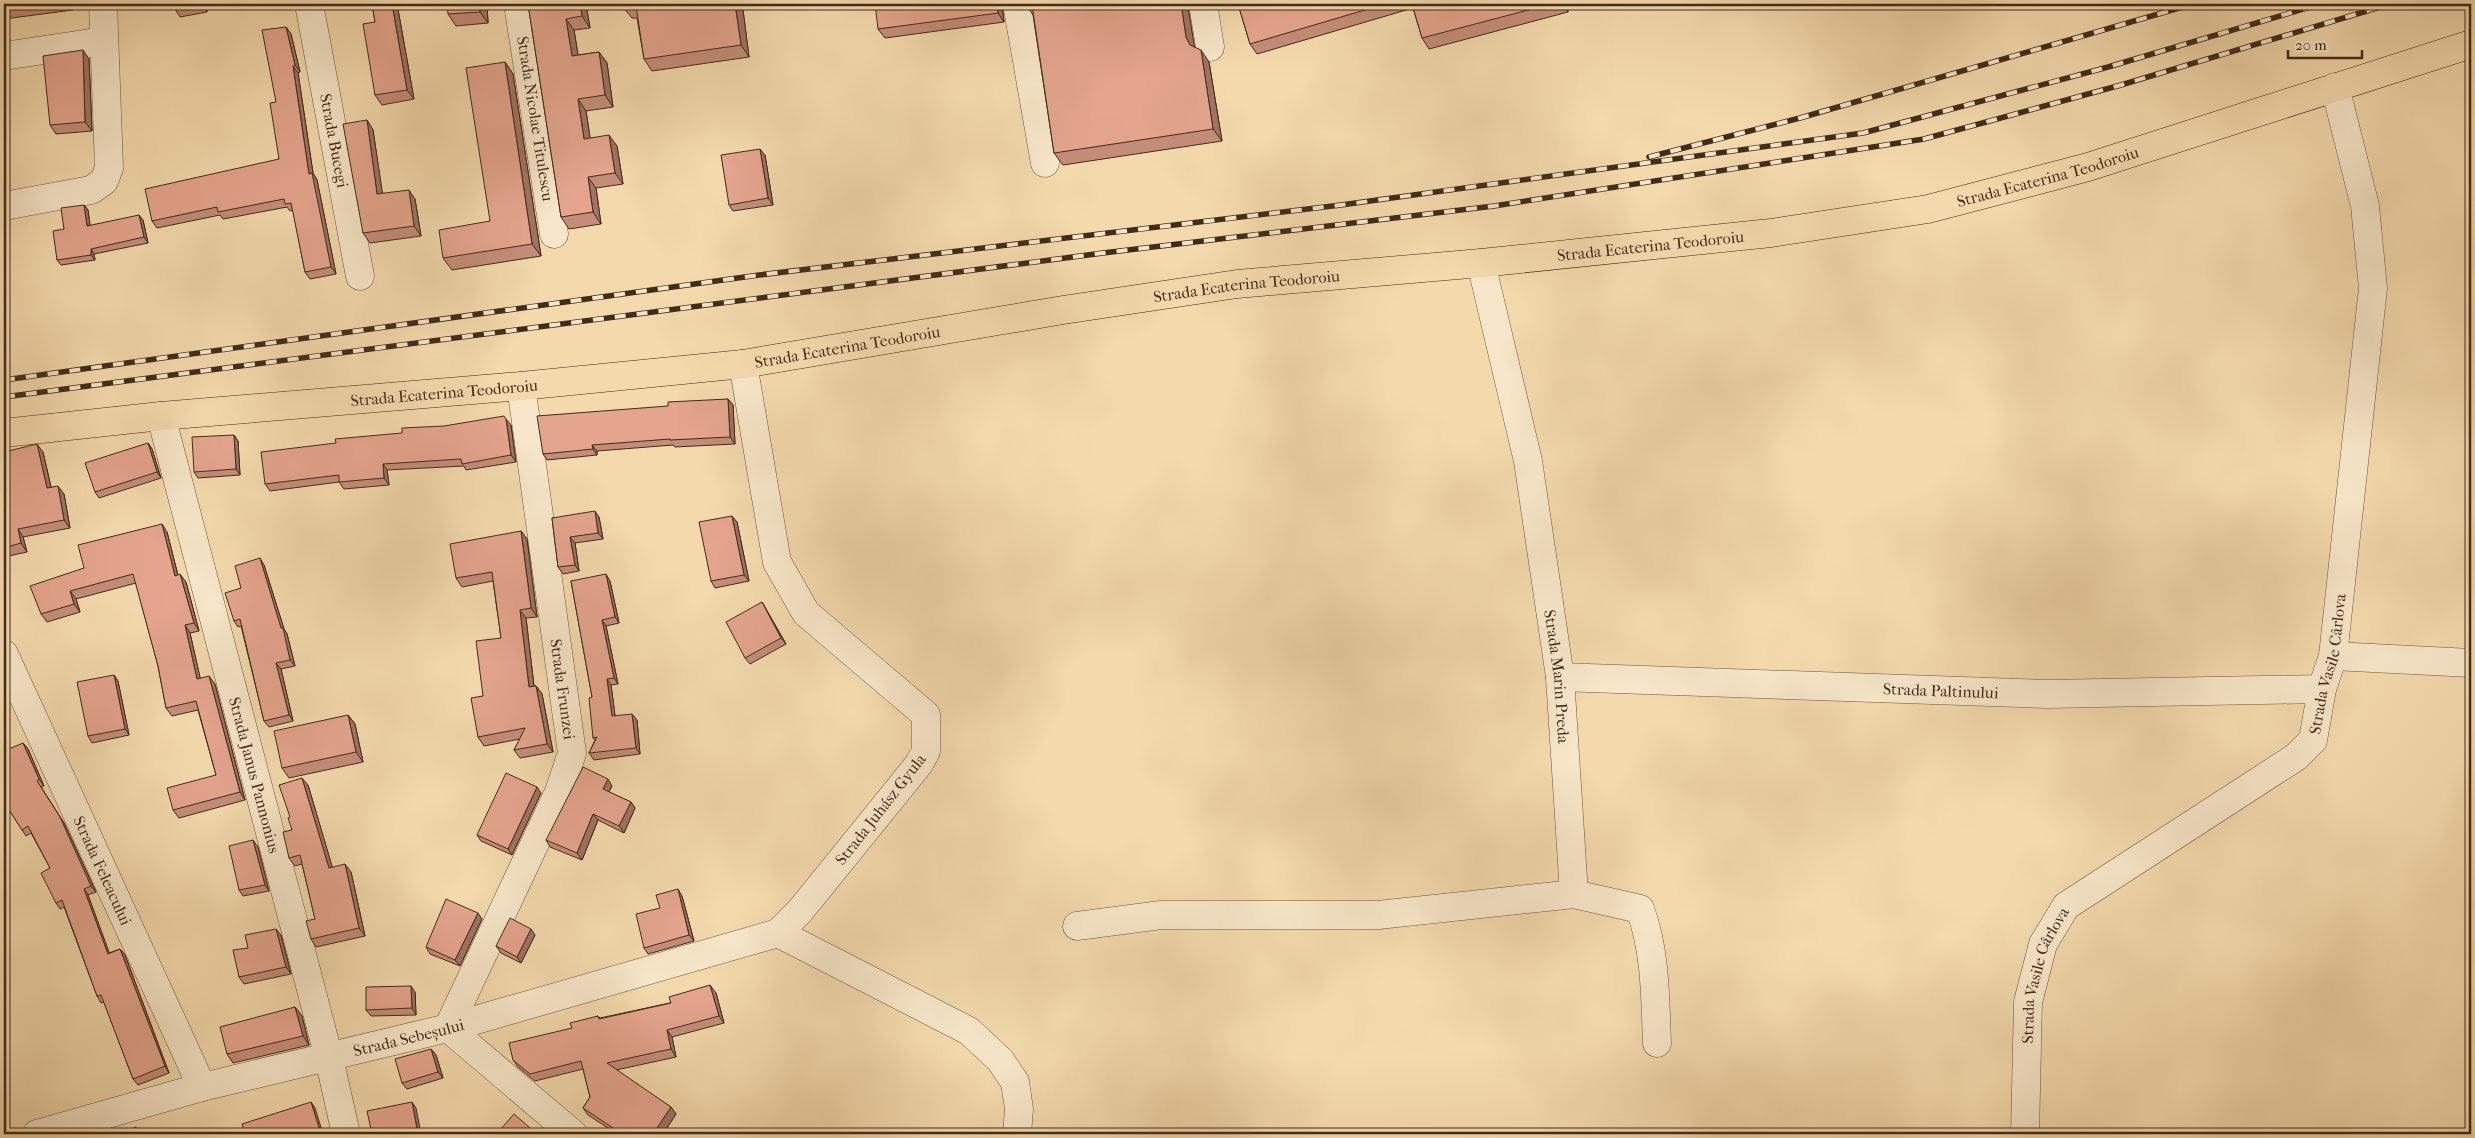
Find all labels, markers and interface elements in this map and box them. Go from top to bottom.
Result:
scale bar [2288,28,2361,60]
street label: Strada Nicolae Titulescu [513,35,558,203]
text: 20 m [2295,36,2327,54]
street label: Strada Bucegi [316,92,352,190]
street label: Strada Ecaterina Teodoroiu [1955,142,2141,211]
street label: Strada Ecaterina Teodoroiu [1556,227,1745,265]
street label: Strada Ecaterina Teodoroiu [1152,266,1341,306]
street label: Strada Ecaterina Teodoroiu [753,322,942,372]
street label: Strada Ecaterina Teodoroiu [350,375,539,410]
street label: Strada Vasile Cârlova [2305,592,2350,736]
street label: Strada Marin Preda [1540,608,1573,744]
street label: Strada Frunzei [546,638,579,741]
street label: Strada Paltinului [1883,679,1999,702]
street label: Strada Janus Pannonius [225,695,284,855]
street label: Strada Juhász Gyula [831,749,930,869]
street label: Strada Feleacului [69,813,136,929]
street label: Strada Vasile Cârlova [2018,903,2073,1044]
street label: Strada Sebeșului [351,1015,467,1060]

